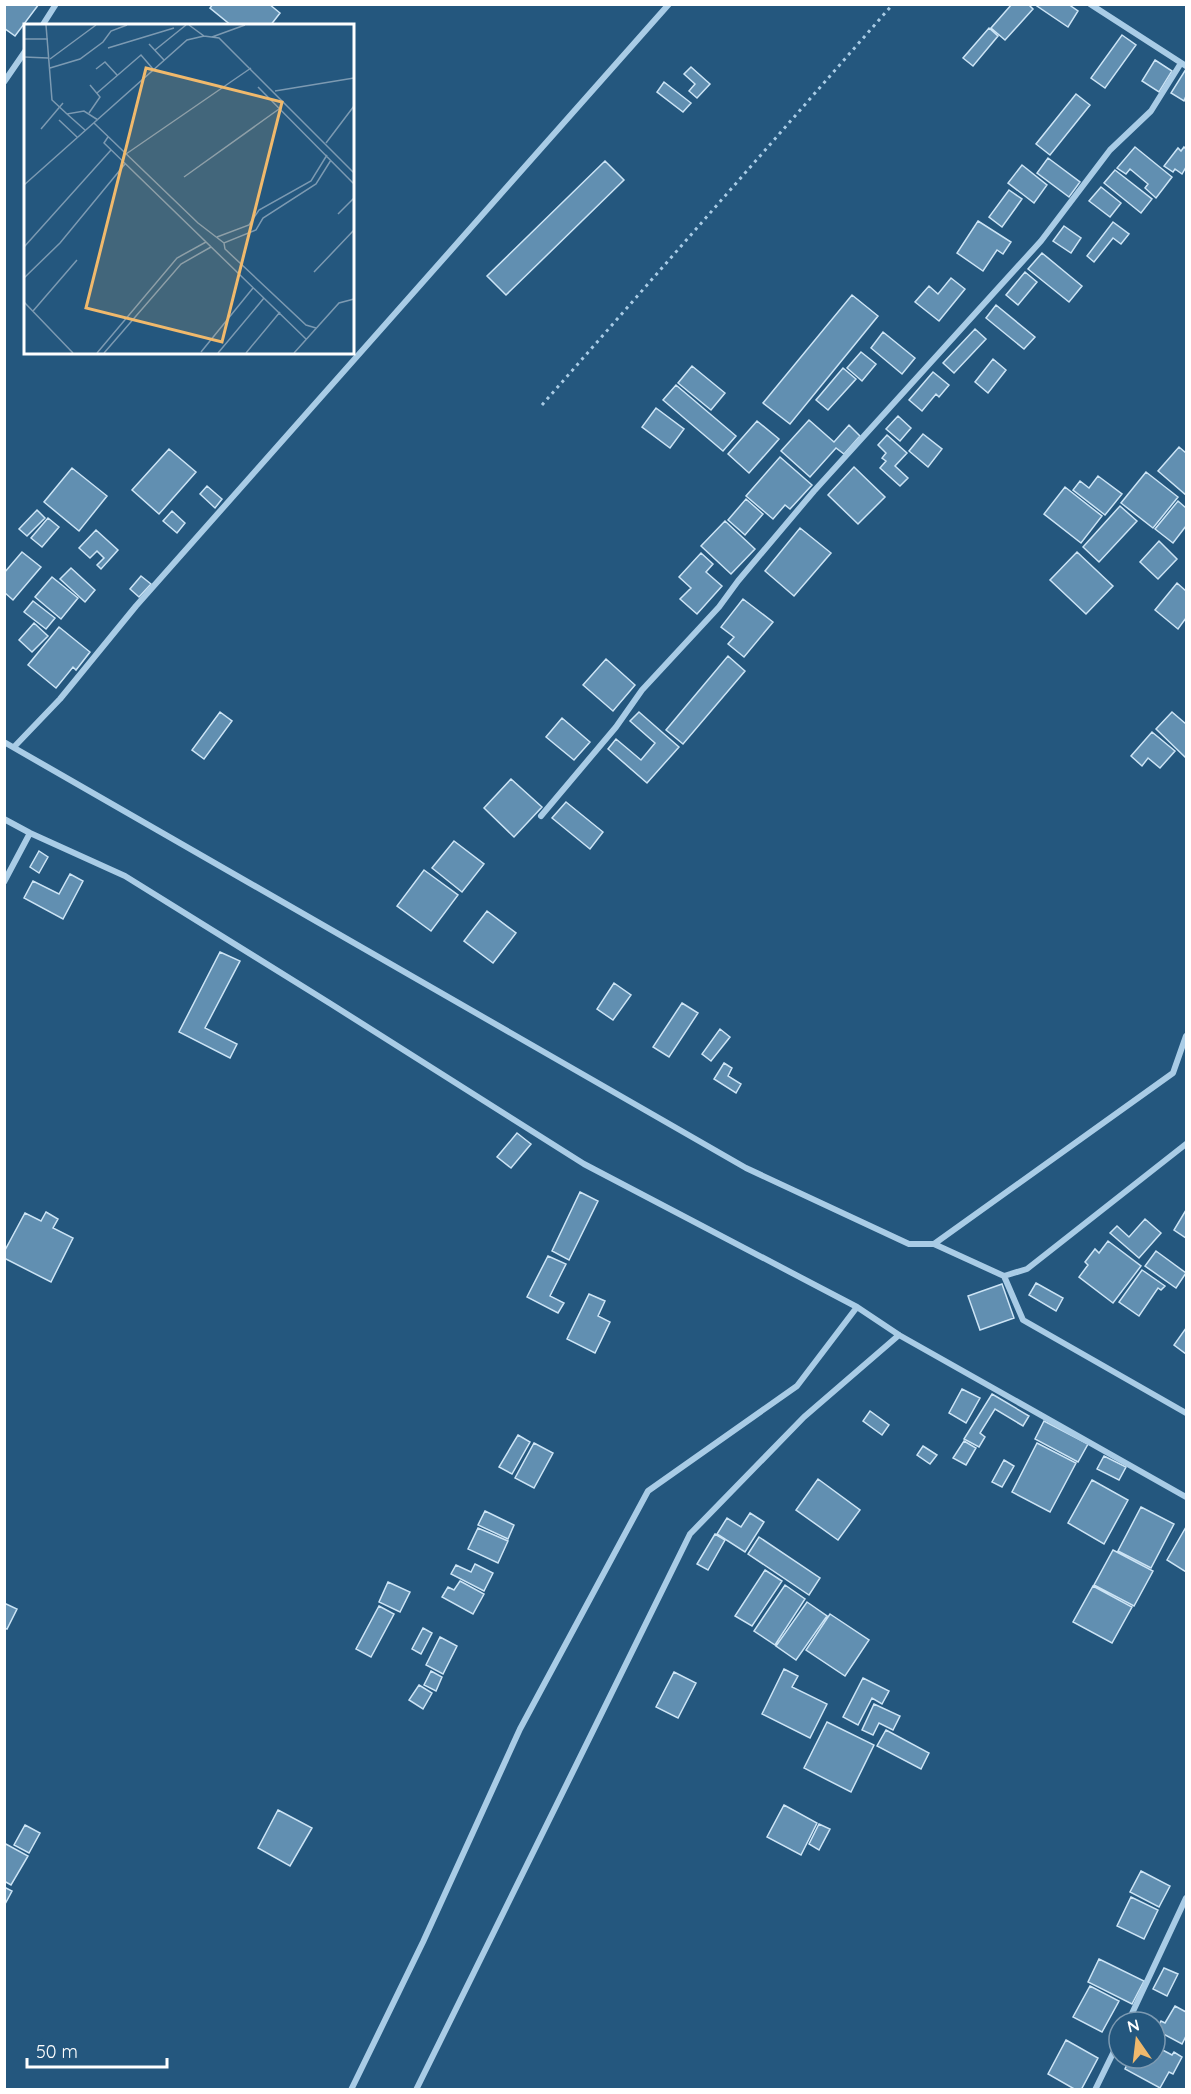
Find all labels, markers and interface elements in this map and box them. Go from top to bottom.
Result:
inset map [24,24,354,354]
north arrow [1107,2010,1167,2070]
text: N [1125,2014,1141,2037]
scale bar [27,2031,166,2069]
text: 50 m [36,2040,78,2063]

